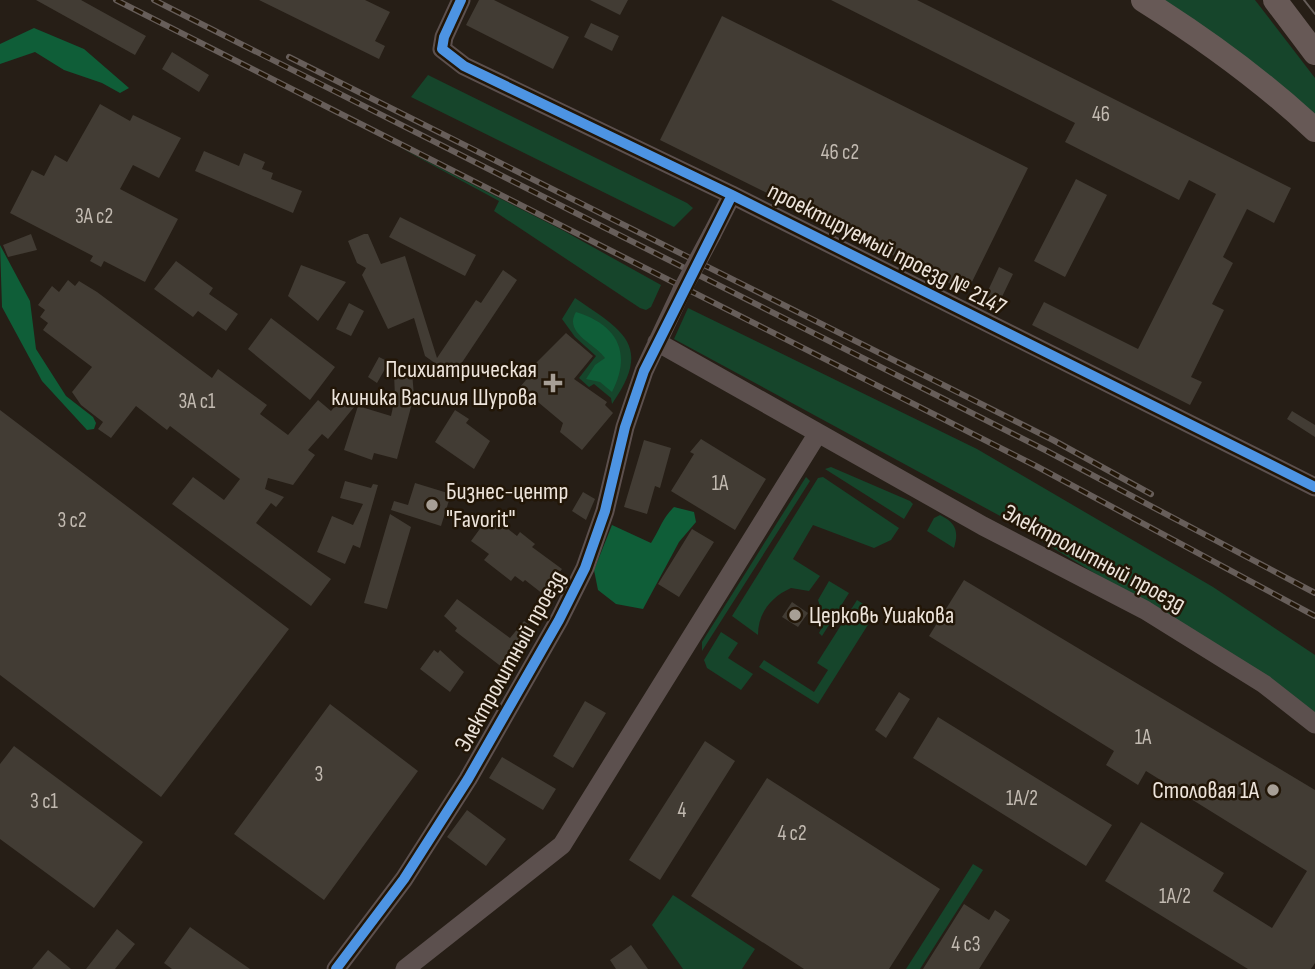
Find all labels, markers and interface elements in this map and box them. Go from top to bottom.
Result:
house number: 46 [1092,102,1110,127]
house number: 46 с2 [821,140,859,165]
street label: проектируемый проезд № 2147 [763,176,1012,322]
house number: 3А с2 [75,204,113,229]
place label: Психиатрическая клиника Василия Шурова [331,355,537,412]
marker: Психиатрическая клиника Василия Шурова [543,373,563,393]
house number: 3А с1 [179,389,216,414]
house number: 1А [712,471,729,496]
place label: Бизнес-центр "Favorit" [446,477,568,534]
marker: Бизнес-центр "Favorit" [424,497,440,513]
street label: Электролитный проезд [997,497,1191,619]
house number: 3 с2 [57,508,87,533]
street label: Электролитный проезд [448,565,572,757]
place label: Церковь Ушакова [809,601,954,630]
marker: Церковь Ушакова [787,607,803,623]
house number: 1А [1135,725,1152,750]
house number: 3 [315,762,323,787]
place label: Столовая 1А [1152,776,1260,805]
marker: Столовая 1А [1265,782,1281,798]
house number: 1А/2 [1006,786,1038,811]
house number: 3 с1 [30,789,59,814]
house number: 4 [678,798,687,823]
house number: 4 с2 [777,821,807,846]
house number: 1А/2 [1159,884,1191,909]
house number: 4 с3 [951,932,981,957]

